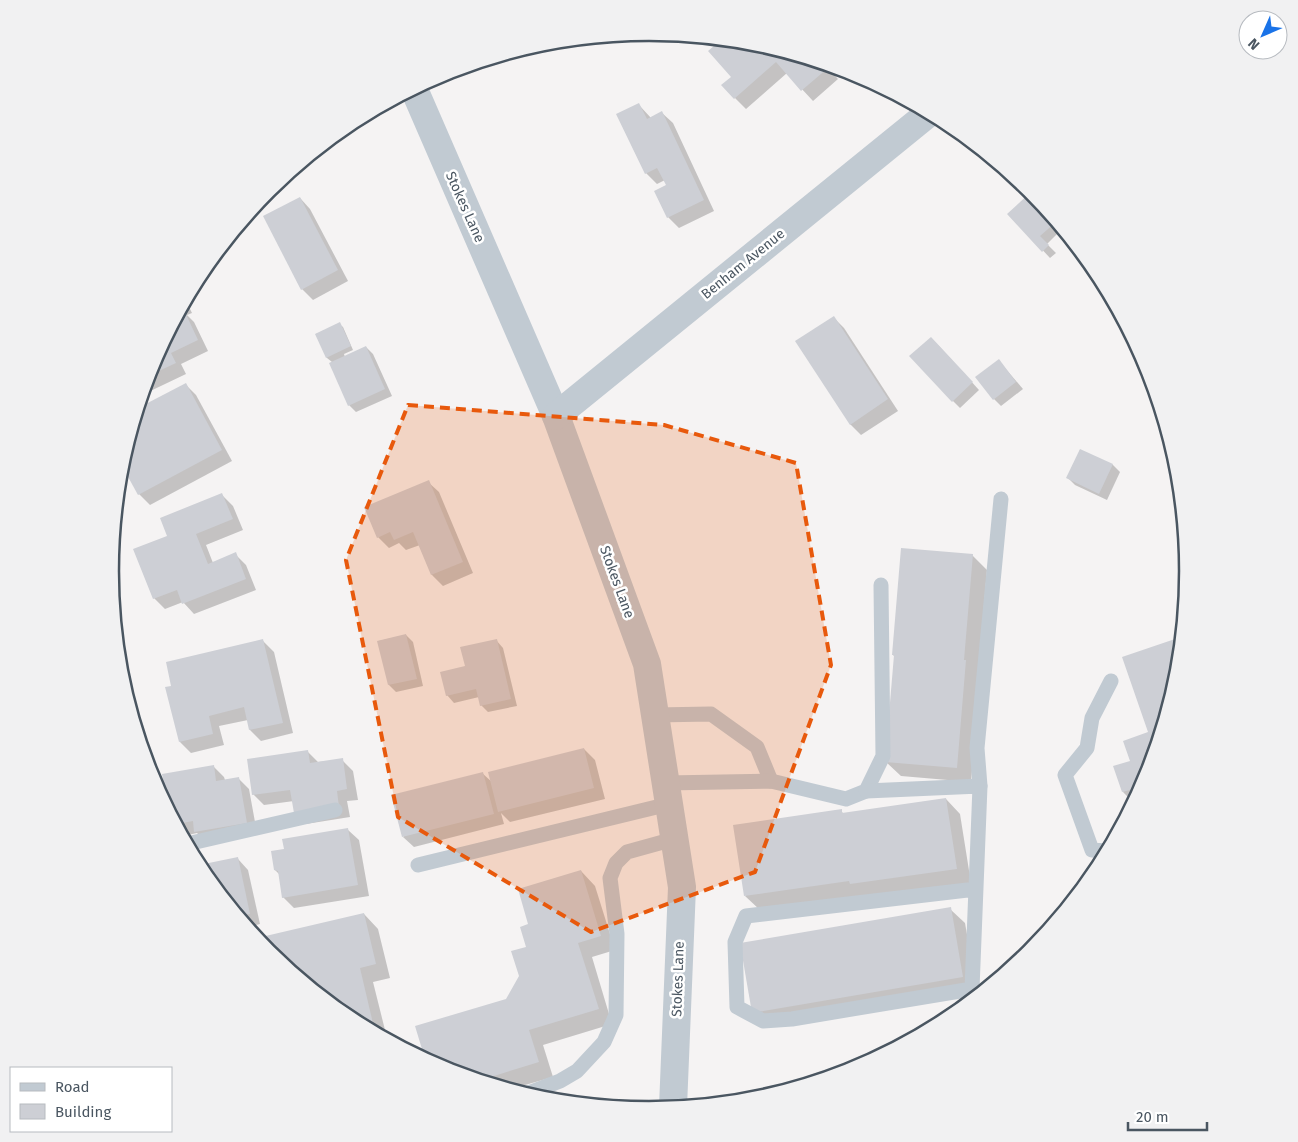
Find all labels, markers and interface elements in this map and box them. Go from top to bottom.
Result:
north arrow [1238,10,1288,60]
text: N [1245,35,1263,53]
street label: Stokes Lane [442,169,488,245]
street label: Benham Avenue [698,225,788,303]
street label: Stokes Lane [596,543,638,621]
street label: Stokes Lane [668,941,688,1017]
legend [10,1067,172,1132]
text: Road [55,1078,90,1096]
scale bar [1128,1100,1207,1132]
text: Building [55,1103,111,1121]
text: 20 m [1136,1108,1169,1126]

